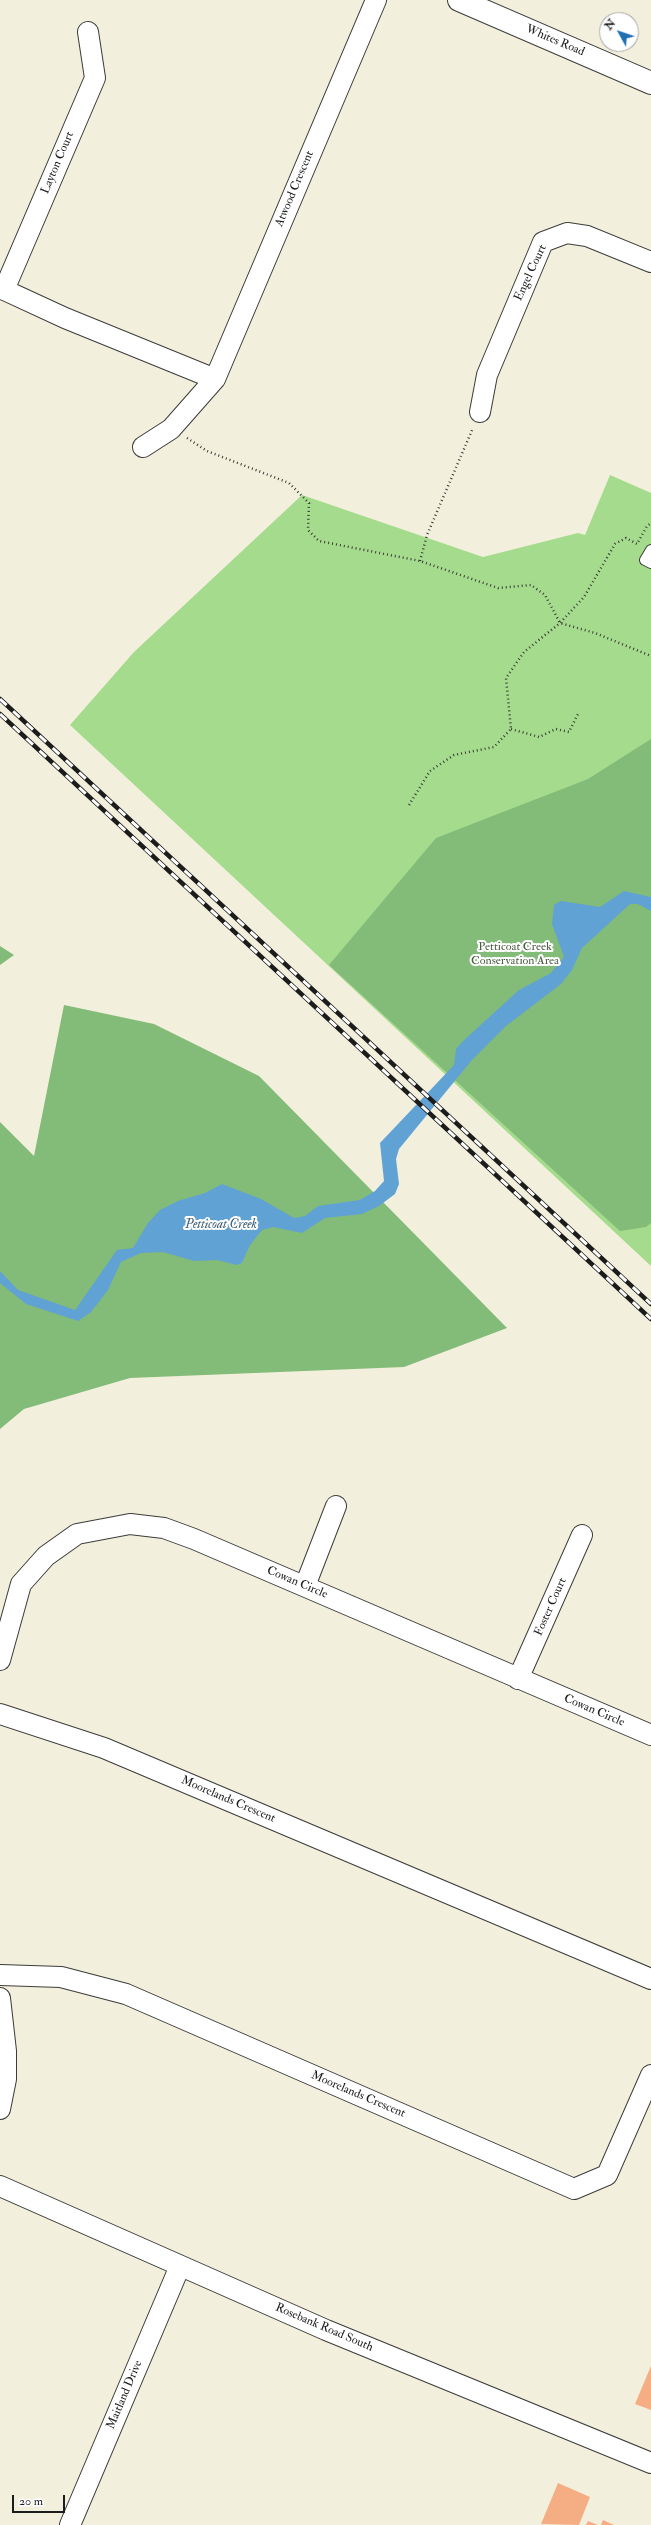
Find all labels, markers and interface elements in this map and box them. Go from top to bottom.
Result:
north arrow [599,12,639,52]
text: N [602,17,618,33]
street label: Whites Road [523,22,587,60]
street label: Layton Court [38,130,78,196]
street label: Atwood Crescent [273,149,317,229]
street label: Engel Court [512,243,550,303]
park label: Petticoat Creek Conservation Area [471,940,559,968]
water label: Petticoat Creek [185,1217,257,1233]
street label: Cowan Circle [264,1564,330,1602]
street label: Foster Court [532,1576,570,1638]
street label: Cowan Circle [561,1692,627,1730]
street label: Moorelands Crescent [179,1774,277,1826]
street label: Moorelands Crescent [309,2069,407,2121]
street label: Rosebank Road South [273,2301,375,2355]
street label: Maitland Drive [104,2358,146,2432]
scale bar [14,2487,67,2513]
text: 20 m [19,2494,43,2509]

